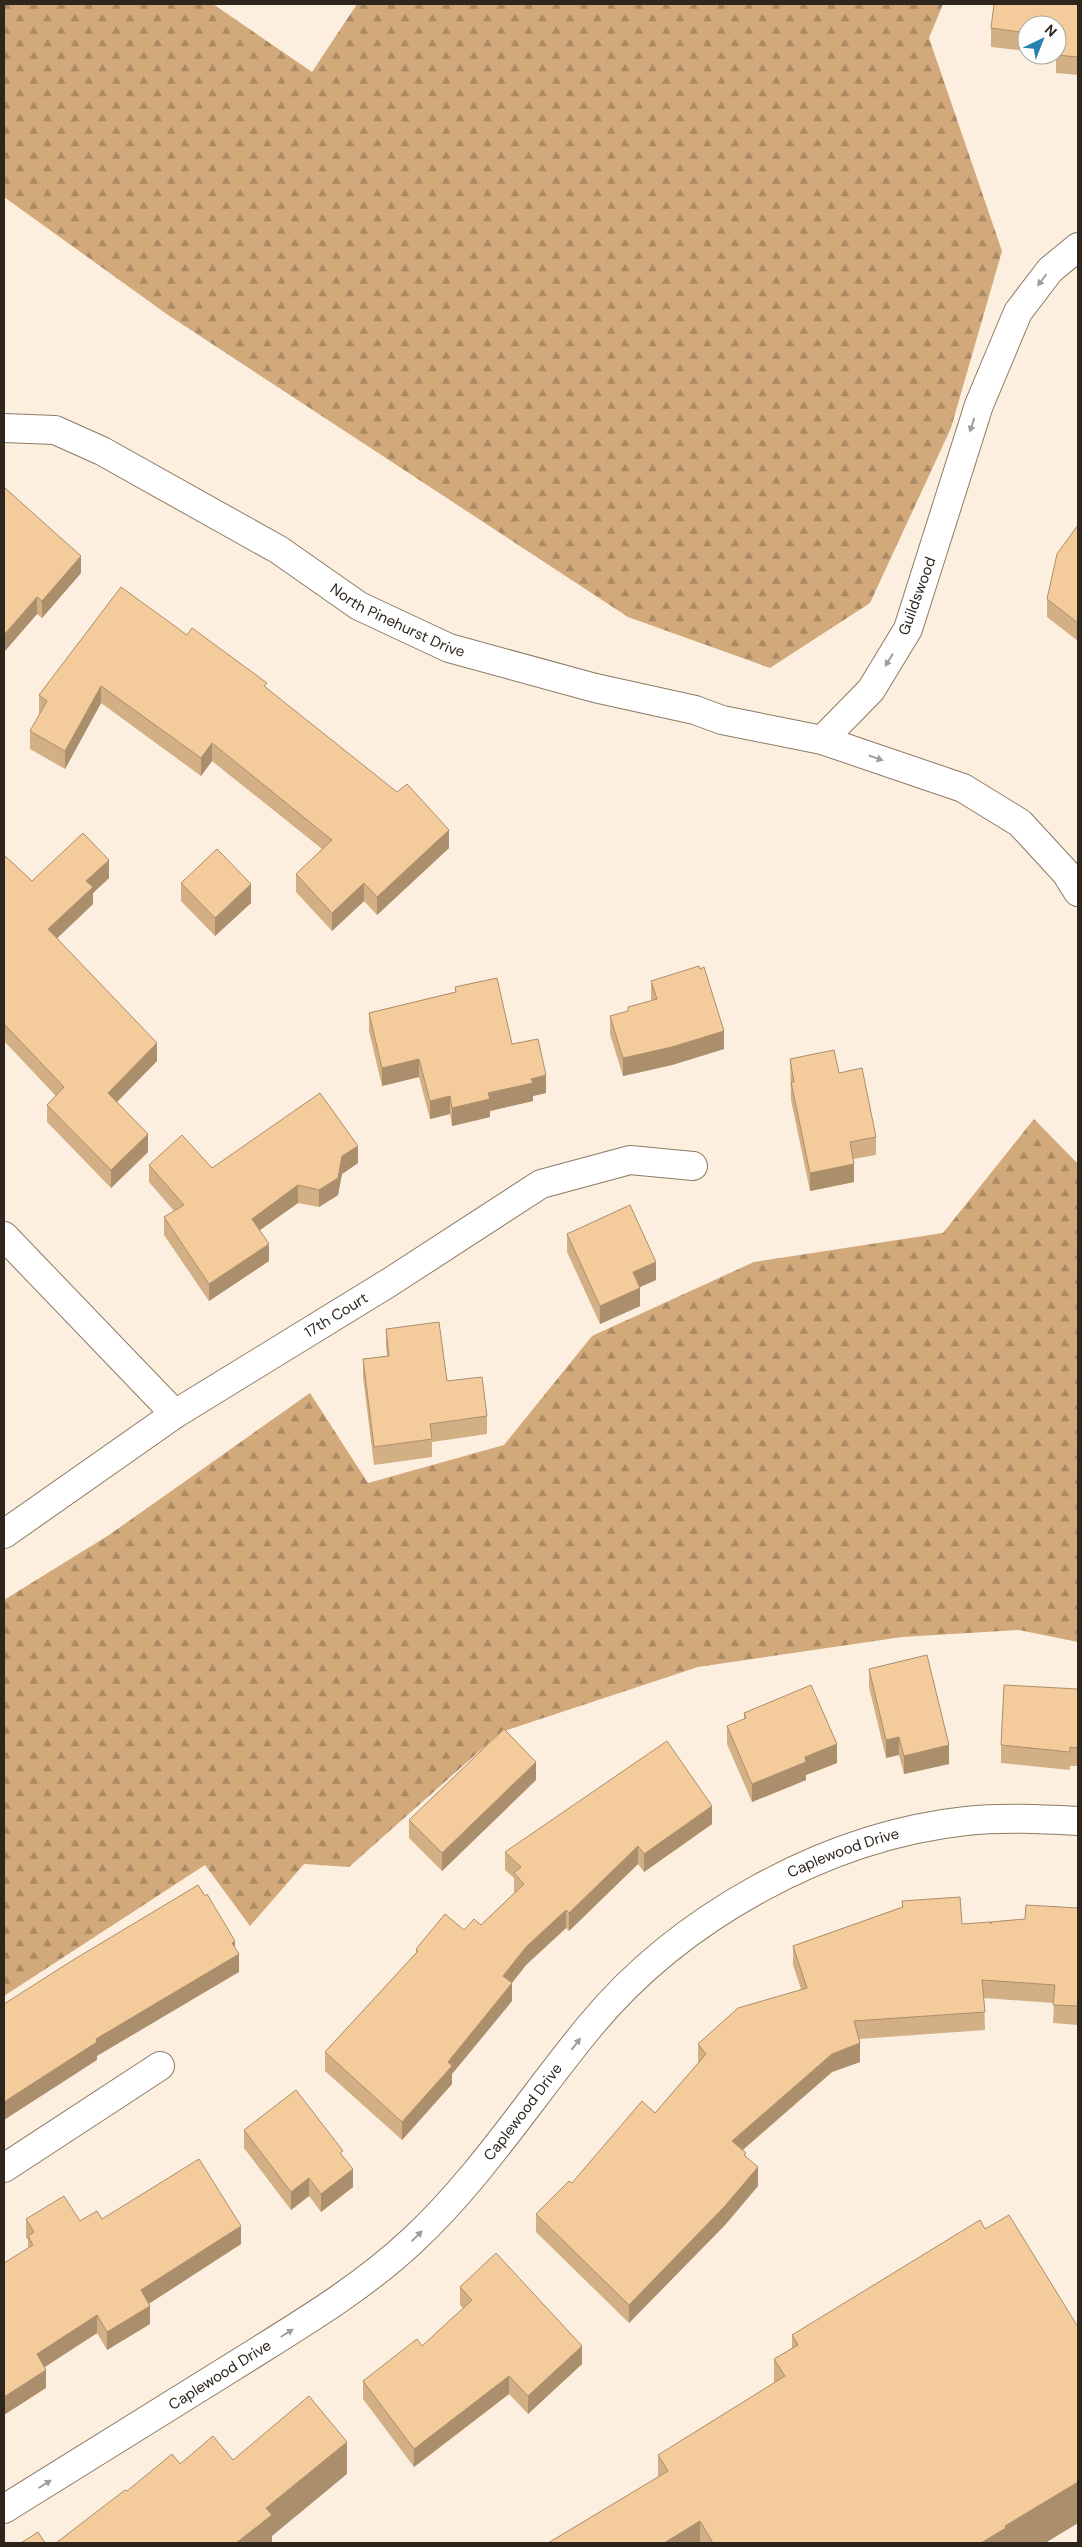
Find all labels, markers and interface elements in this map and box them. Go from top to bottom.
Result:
north arrow [1017,15,1067,65]
text: N [1041,20,1061,41]
one-way arrow [1037,273,1048,286]
one-way arrow [968,418,976,433]
street label: Guildswood [894,554,940,638]
street label: North Pinehurst Drive [326,579,467,662]
one-way arrow [885,653,894,666]
one-way arrow [869,755,884,763]
street label: 17th Court [301,1288,372,1342]
street label: Caplewood Drive [784,1823,901,1883]
one-way arrow [571,2037,582,2050]
street label: Caplewood Drive [479,2059,567,2165]
one-way arrow [411,2230,423,2242]
one-way arrow [281,2328,294,2338]
street label: Caplewood Drive [165,2335,275,2415]
one-way arrow [39,2479,52,2488]

